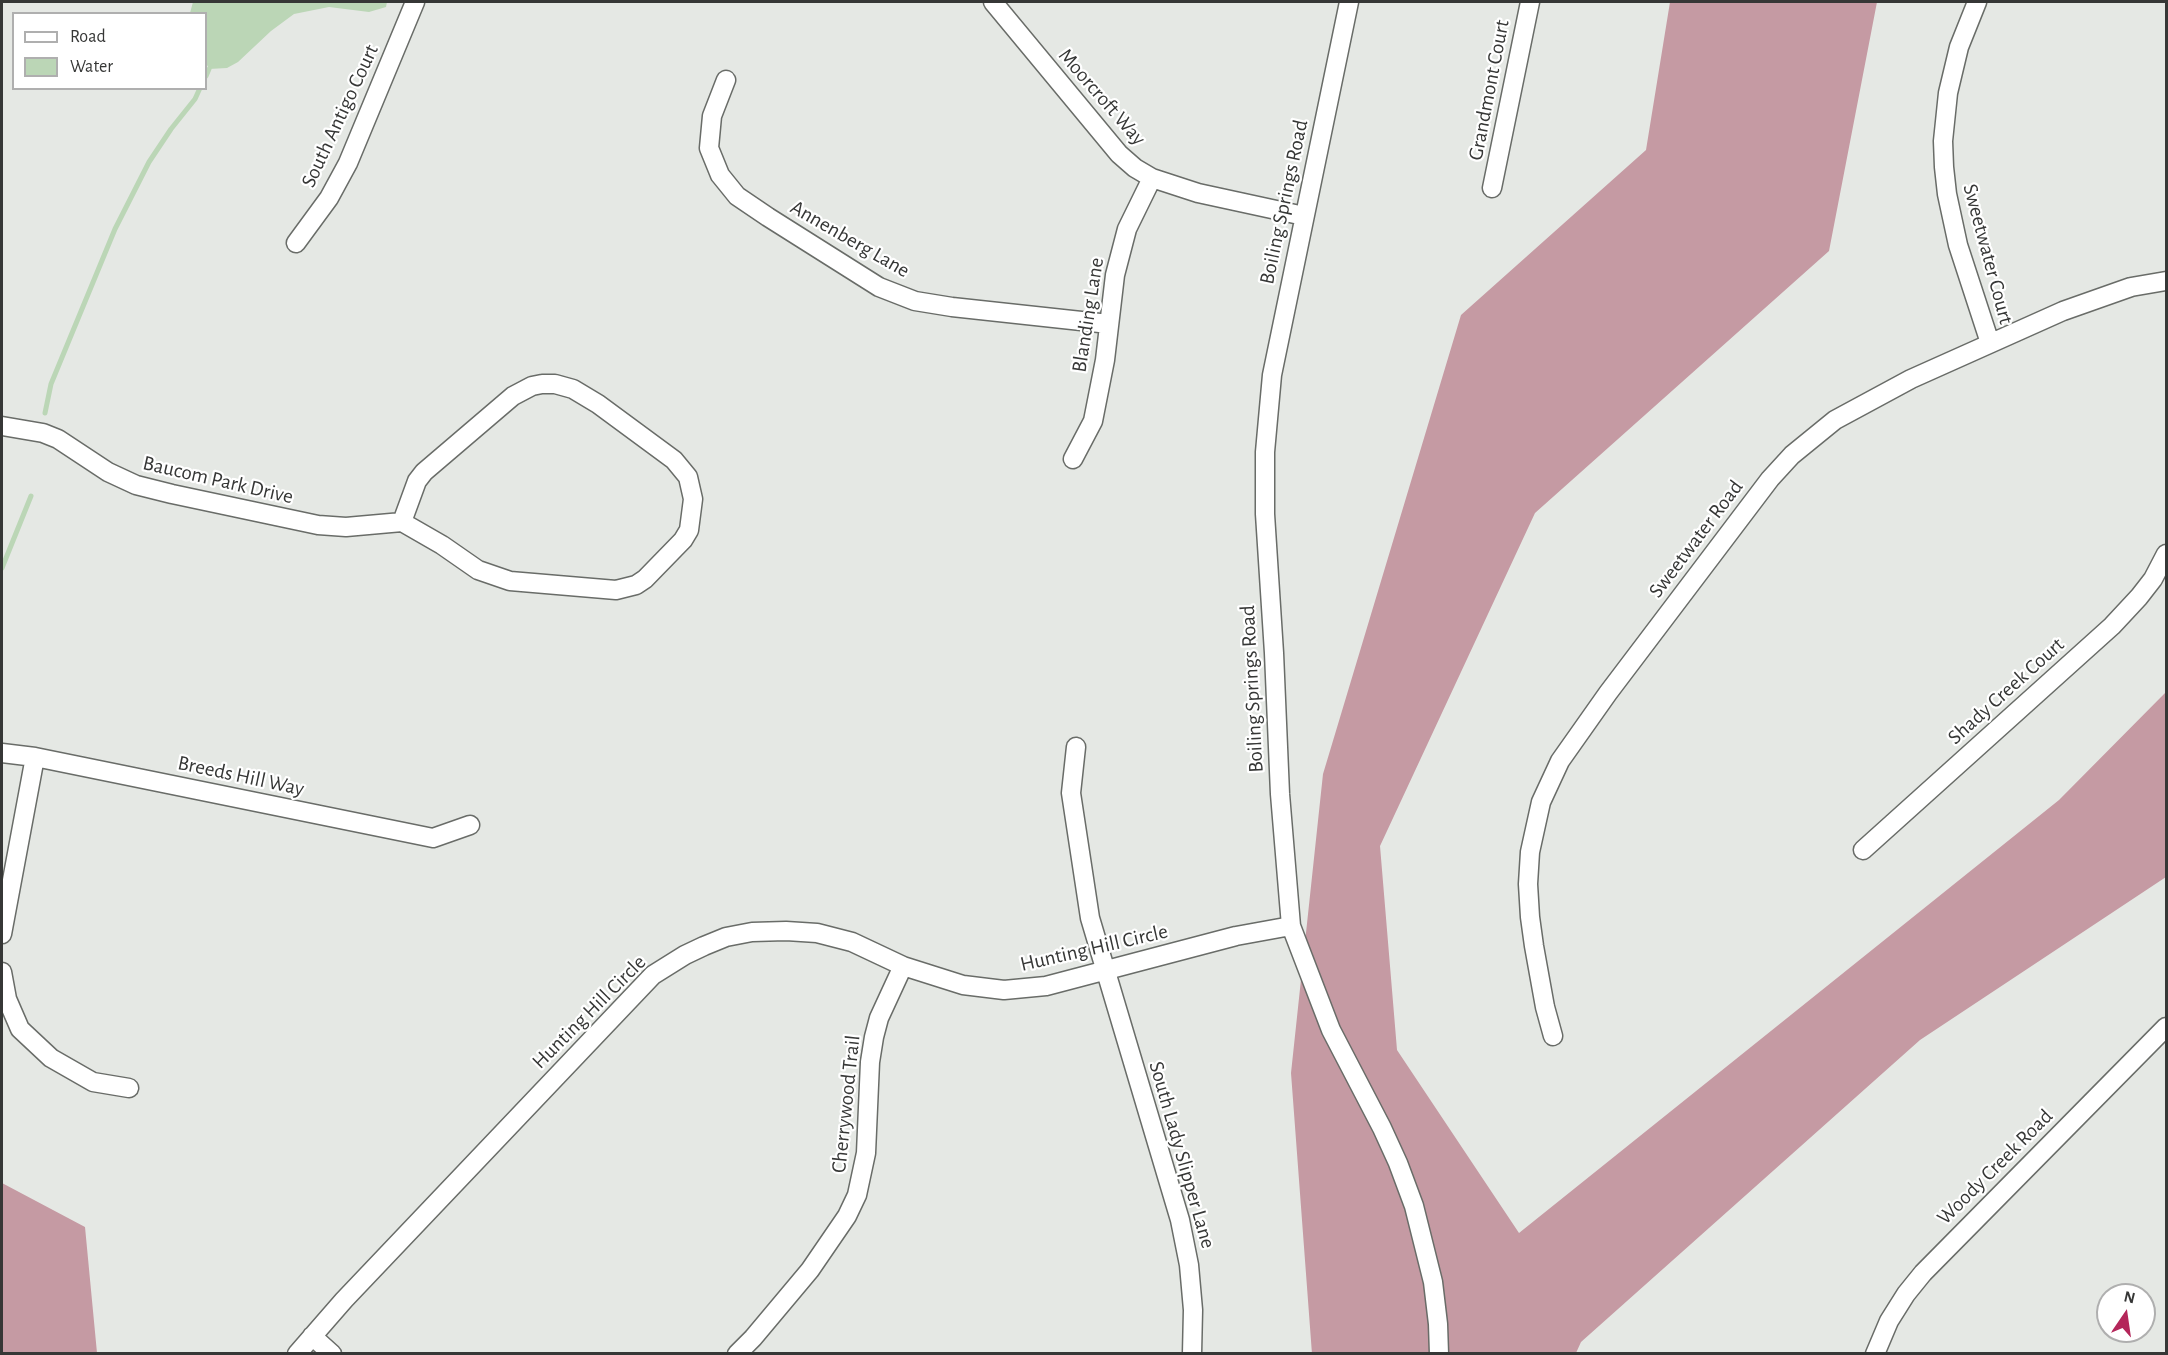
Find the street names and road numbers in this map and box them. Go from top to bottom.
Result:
street label: Grandmont Court [1463,18,1515,162]
street label: South Antigo Court [296,40,384,192]
street label: Moorcroft Way [1053,43,1151,151]
street label: Boiling Springs Road [1254,117,1314,287]
street label: Sweetwater Court [1957,181,2019,327]
street label: Annenberg Lane [786,195,914,283]
street label: Blanding Lane [1066,256,1110,374]
street label: Baucom Park Drive [140,450,296,510]
street label: Sweetwater Road [1643,475,1749,603]
street label: Boiling Springs Road [1235,605,1269,773]
street label: Shady Creek Court [1943,632,2069,750]
street label: Breeds Hill Way [175,750,307,802]
street label: Hunting Hill Circle [1018,919,1170,977]
street label: Hunting Hill Circle [527,950,651,1074]
street label: Cherrywood Trail [826,1034,866,1174]
street label: South Lady Slipper Lane [1143,1059,1221,1251]
street label: Woody Creek Road [1932,1104,2058,1230]

